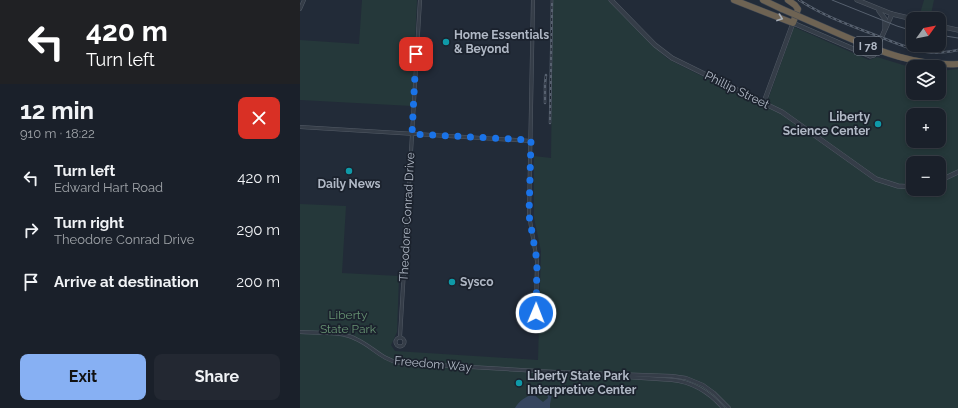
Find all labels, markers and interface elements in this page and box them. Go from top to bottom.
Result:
north arrow [906,12,946,52]
map controls [906,12,946,196]
one-way arrow [776,14,783,22]
text: 420 m [86,15,168,48]
icon: left [20,16,72,68]
place label: Home Essentials & Beyond [454,28,549,56]
pin [399,37,433,71]
marker: Home Essentials & Beyond [441,37,451,47]
road number: I 78 [854,37,882,55]
icon: arrive [405,43,427,65]
text: Turn left [86,49,155,70]
button: layers [906,60,946,100]
street label: Phillip Street [702,68,772,112]
text: 12 min [20,96,94,125]
button: close [238,97,280,139]
button: + [906,108,946,148]
place label: Liberty Science Center [783,110,870,138]
marker: Liberty Science Center [873,119,883,129]
text: 910 m · 18:22 [20,126,95,141]
street label: Theodore Conrad Drive [397,152,417,282]
button: − [906,156,946,196]
text: Turn left [54,162,115,180]
marker: Daily News [344,166,354,176]
icon: left [20,167,42,189]
text: 420 m [237,169,280,187]
place label: Daily News [317,177,381,191]
text: Edward Hart Road [54,180,163,195]
text: Turn right [54,214,124,232]
icon: right [20,219,42,241]
text: 290 m [237,221,280,239]
text: Theodore Conrad Drive [54,232,194,247]
icon: arrive [20,271,42,293]
text: Arrive at destination [54,273,199,291]
text: 200 m [236,273,280,291]
place label: Sysco [460,275,494,289]
marker: Sysco [447,277,457,287]
position arrow [515,292,557,334]
park label: Liberty State Park [320,308,377,336]
button: Exit [20,354,146,400]
button: Share [154,354,280,400]
street label: Freedom Way [394,354,473,374]
place label: Liberty State Park Interpretive Center [527,369,637,397]
marker: Liberty State Park Interpretive Center [514,378,524,388]

